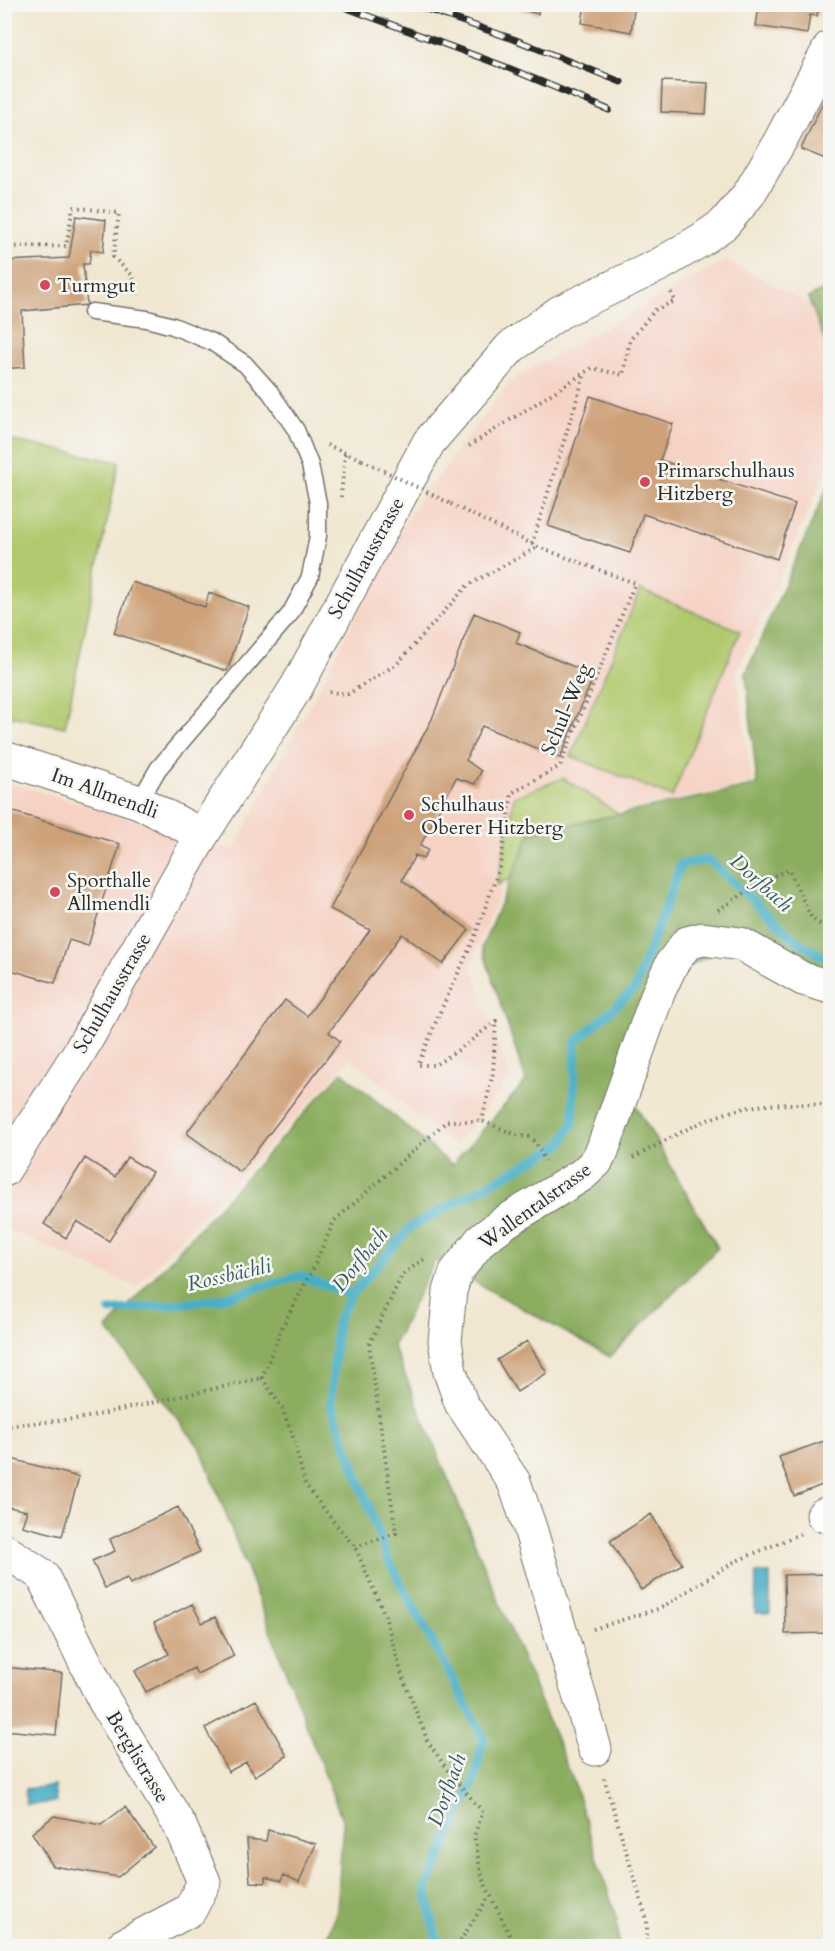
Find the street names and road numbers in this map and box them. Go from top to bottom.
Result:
street label: Schulhausstrasse [321,492,411,624]
street label: Schul-Weg [535,658,598,759]
street label: Im Allmendli [48,761,163,825]
street label: Schulhausstrasse [67,928,157,1058]
street label: Wallentalstrasse [473,1156,597,1257]
street label: Berglistrasse [100,1706,176,1808]

